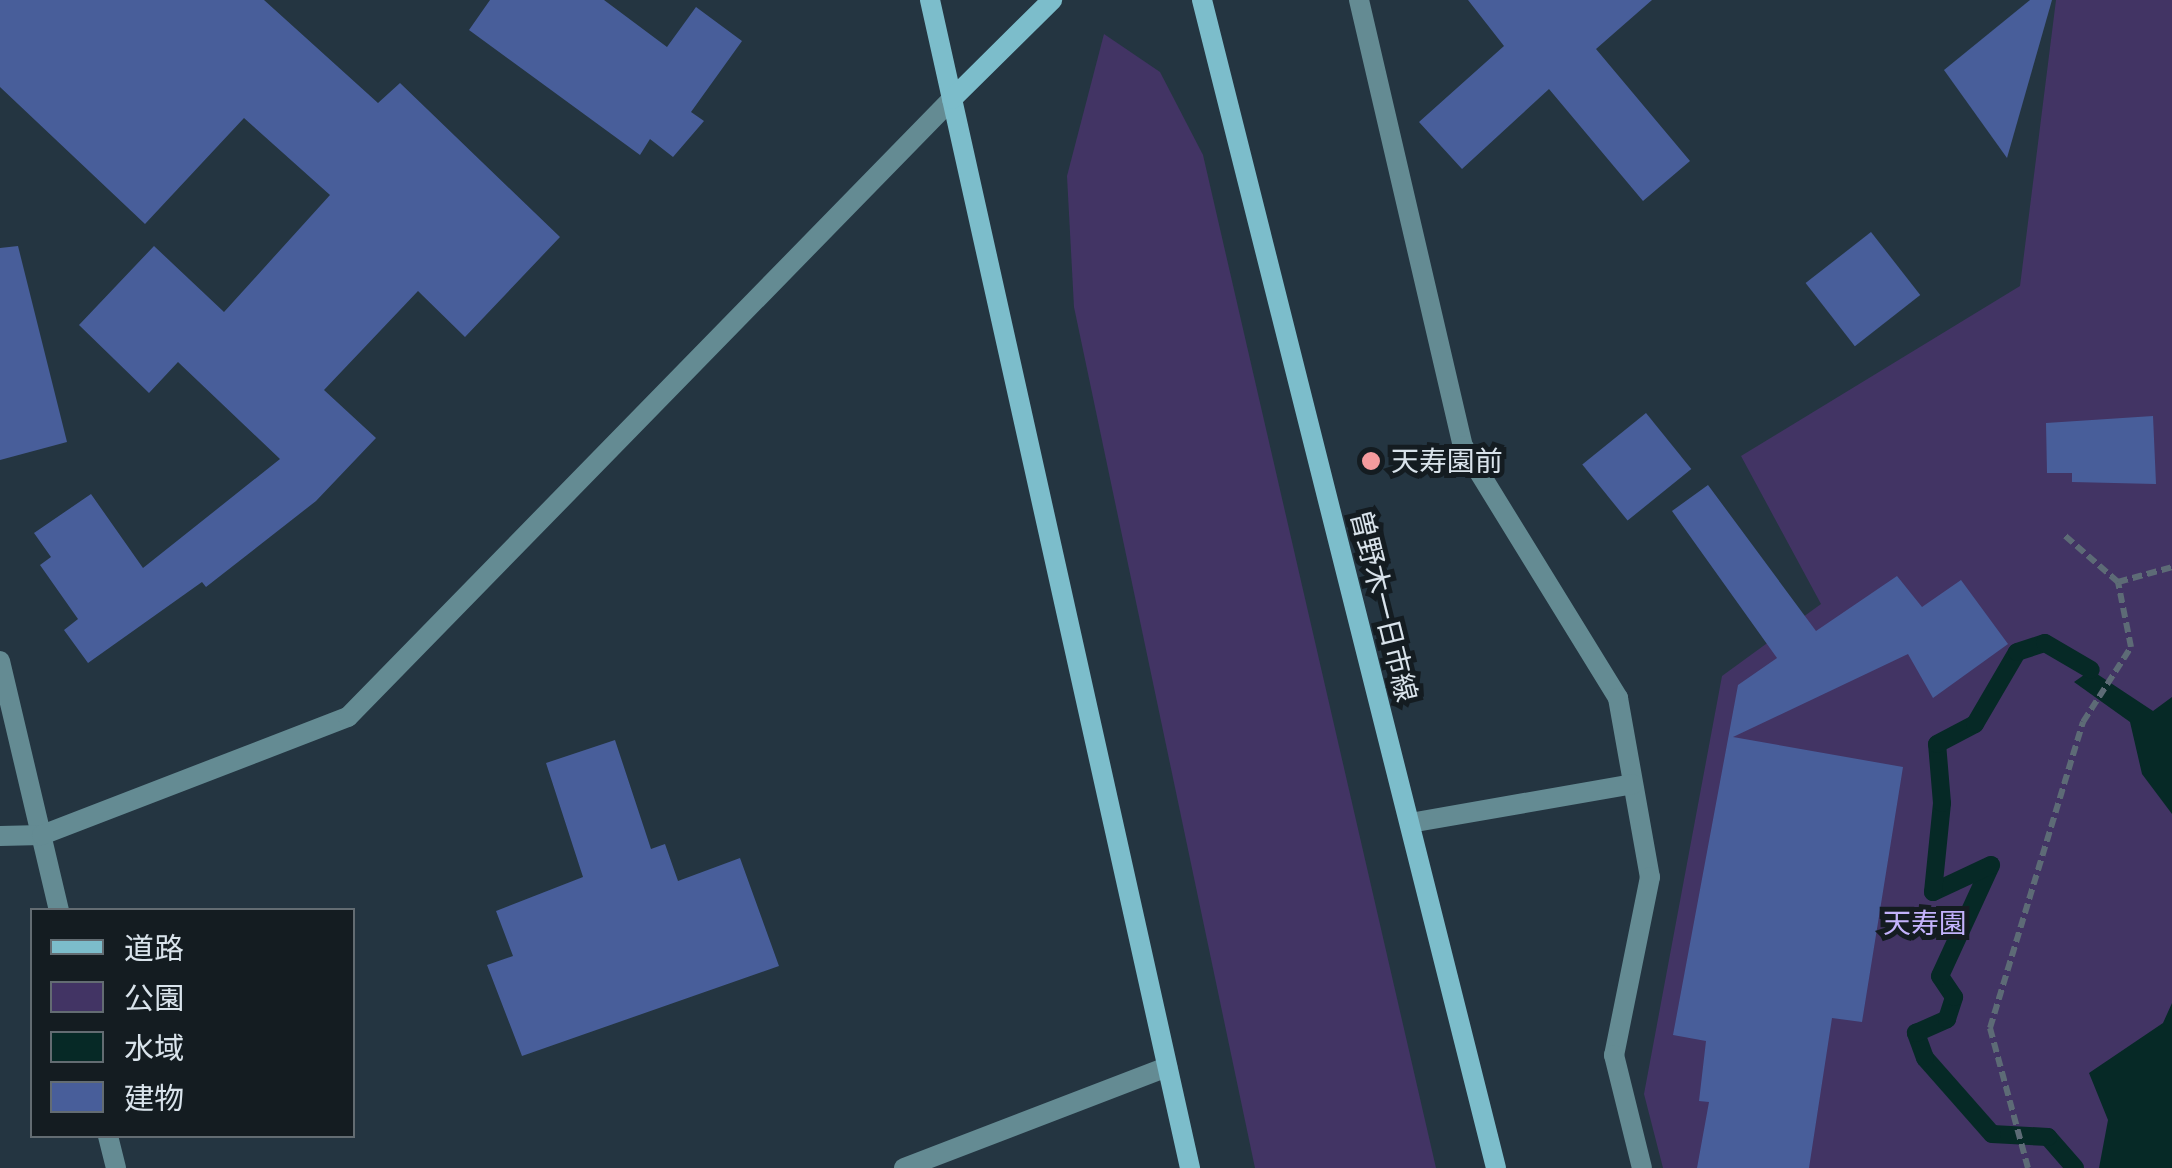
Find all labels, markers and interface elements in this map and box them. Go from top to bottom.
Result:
place label: 天寿園前 [1391,444,1503,478]
marker: 天寿園前 [1360,450,1382,472]
street label: 曽野木一日市線 [1344,507,1424,705]
park label: 天寿園 [1883,906,1967,940]
legend [30,908,355,1138]
text: 道路 [124,925,184,971]
text: 公園 [124,975,184,1021]
text: 水域 [124,1025,184,1071]
text: 建物 [124,1075,184,1121]

